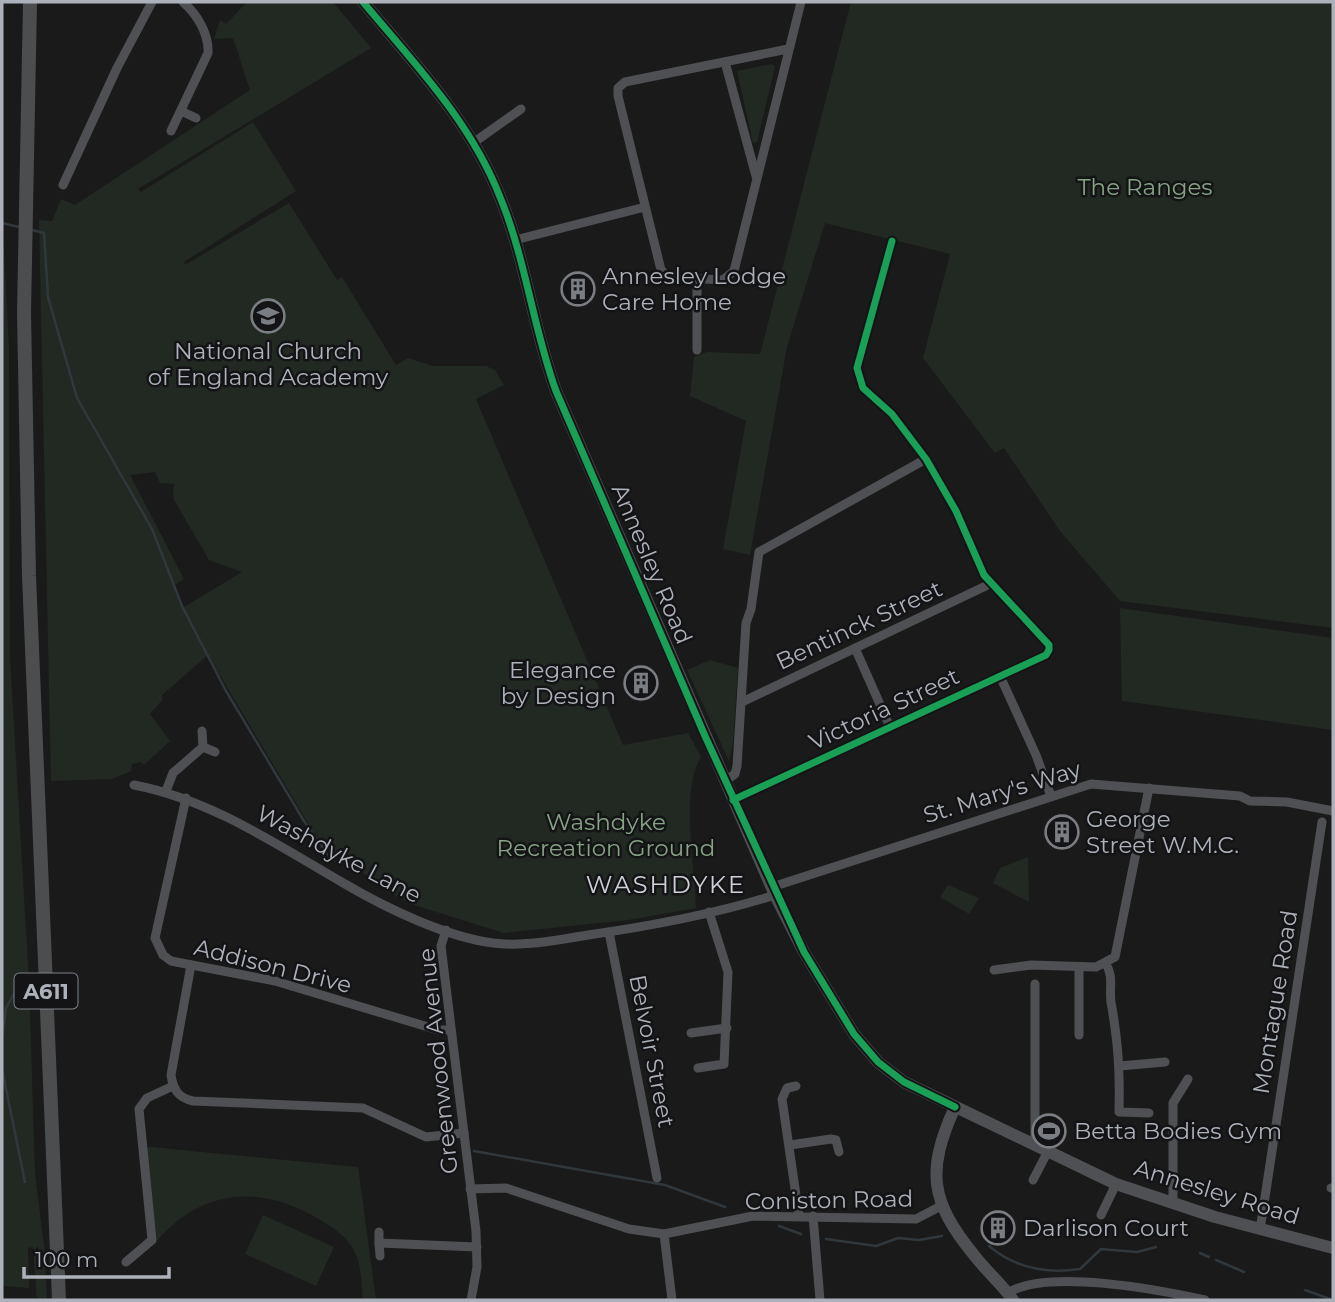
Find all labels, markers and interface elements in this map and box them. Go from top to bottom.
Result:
park label: The Ranges [1077,173,1213,201]
place label: Annesley Lodge Care Home [602,262,786,316]
building icon: Annesley Lodge Care Home [559,270,597,308]
school or university icon: National Church of England Academy [249,297,287,335]
place label: National Church of England Academy [148,337,389,391]
street label: Annesley Road [606,480,698,648]
street label: Bentinck Street [772,574,946,676]
place label: Elegance by Design [501,656,616,710]
street label: Victoria Street [804,662,964,756]
building icon: Elegance by Design [622,664,660,702]
street label: St. Mary's Way [920,755,1085,829]
street label: Washdyke Lane [252,799,426,909]
place label: George Street W.M.C. [1086,805,1239,859]
park label: Washdyke Recreation Ground [497,808,715,862]
building icon: George Street W.M.C. [1043,813,1081,851]
district label: WASHDYKE [586,870,746,899]
street label: Montague Road [1247,908,1303,1096]
street label: Addison Drive [191,933,355,999]
street label: Greenwood Avenue [412,947,464,1175]
street label: Belvoir Street [623,972,681,1130]
road number: A611 [14,974,78,1009]
sports icon: Betta Bodies Gym [1030,1112,1068,1150]
place label: Betta Bodies Gym [1074,1117,1282,1145]
street label: Annesley Road [1131,1154,1303,1230]
street label: Coniston Road [745,1185,913,1215]
building icon: Darlison Court [979,1209,1017,1247]
place label: Darlison Court [1023,1214,1189,1242]
scale bar [24,1236,170,1280]
text: 100 m [35,1247,98,1272]

